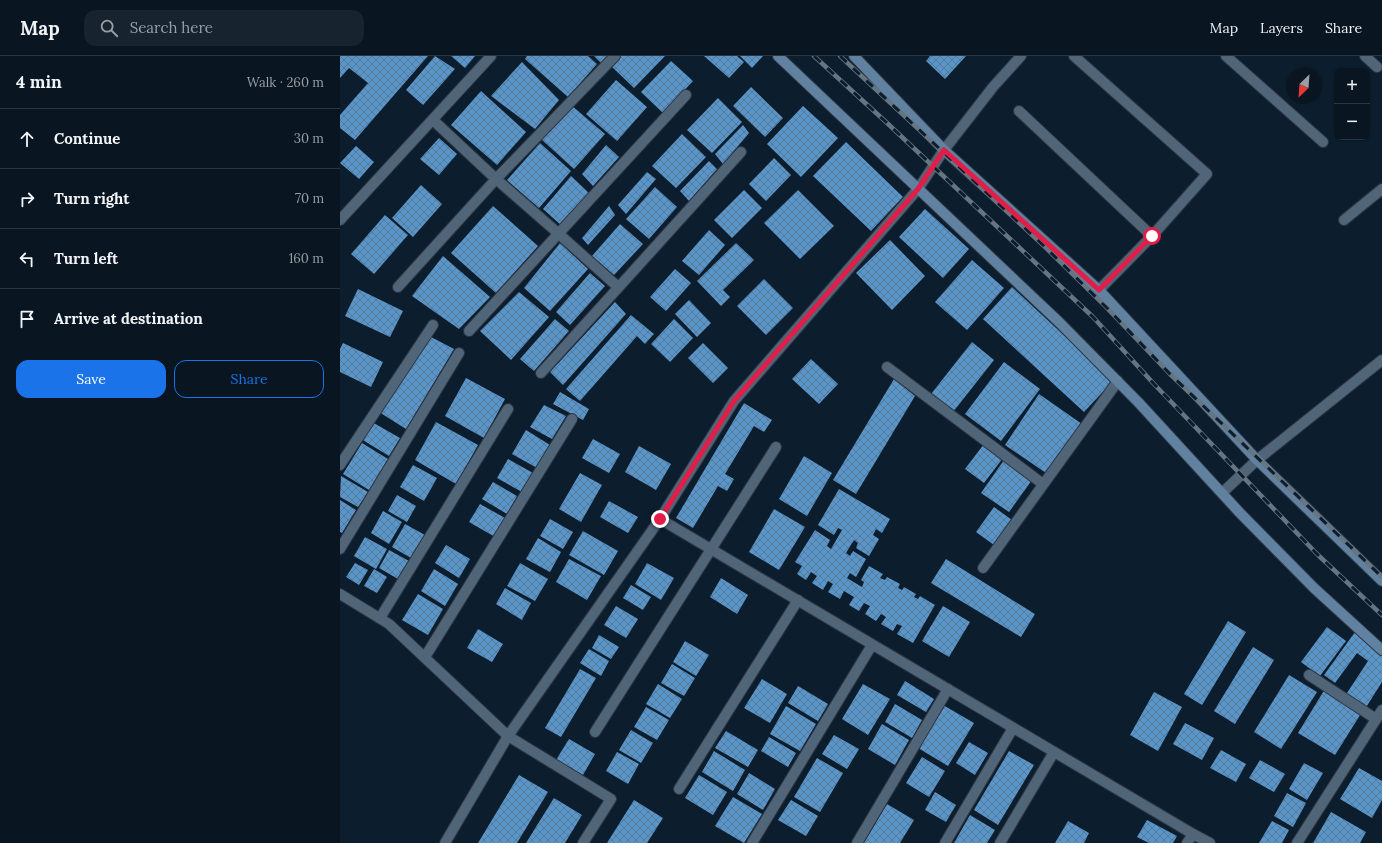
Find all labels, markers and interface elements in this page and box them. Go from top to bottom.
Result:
search box [84,10,364,46]
text: Map [20,16,60,40]
icon: search [98,17,120,39]
text: Search here [130,18,213,37]
text: Map [1210,19,1238,37]
text: Layers [1260,19,1303,37]
text: Share [1325,19,1362,37]
north arrow [1286,68,1322,104]
map controls [1334,68,1370,140]
button: + [1334,68,1370,104]
text: 4 min [16,71,62,93]
text: Walk · 260 m [247,74,324,91]
button: − [1334,104,1370,140]
icon: ahead [16,128,38,150]
text: Continue [54,129,120,148]
text: 30 m [294,130,324,147]
icon: right [16,188,38,210]
text: Turn right [54,189,130,208]
text: 70 m [295,190,324,207]
route start [1143,227,1161,245]
icon: left [16,248,38,270]
text: Turn left [54,249,118,268]
text: 160 m [289,250,324,267]
icon: arrive [16,308,38,330]
text: Arrive at destination [54,309,203,328]
button: Save [16,360,166,398]
button: Share [174,360,324,398]
route end [651,510,669,528]

